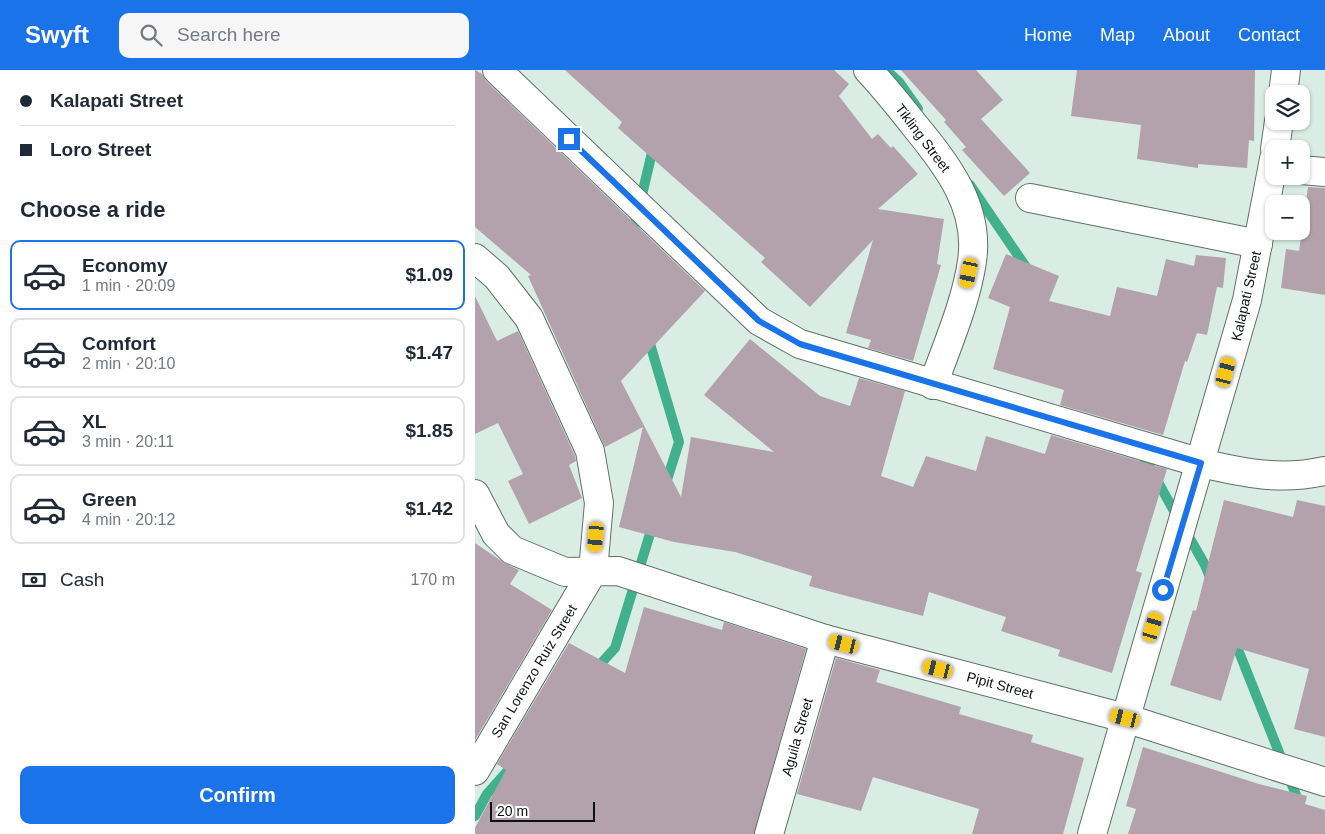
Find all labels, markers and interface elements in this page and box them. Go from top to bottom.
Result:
search box [119,13,469,58]
text: Swyft [25,21,89,48]
icon: search [137,21,165,49]
text: Search here [177,24,281,45]
text: Home [1024,25,1072,45]
text: Map [1100,25,1135,45]
text: About [1163,25,1210,45]
text: Contact [1238,25,1300,45]
map controls [1265,85,1310,240]
button: layers [1265,85,1310,130]
text: Kalapati Street [50,90,183,111]
street label: Tikling Street [892,101,954,175]
route end [558,128,580,150]
text: Loro Street [50,139,151,160]
button: + [1265,140,1310,185]
button: − [1265,195,1310,240]
text: Choose a ride [20,197,165,222]
street label: Kalapati Street [1228,249,1264,343]
icon: car [22,253,67,298]
text: Economy [82,255,168,276]
car [958,257,979,289]
text: $1.09 [405,264,453,285]
text: 1 min · 20:09 [82,277,175,294]
icon: car [22,331,67,376]
text: Comfort [82,333,156,354]
text: $1.47 [405,342,453,363]
text: 2 min · 20:10 [82,355,175,372]
car [1214,356,1237,388]
icon: car [22,409,67,454]
text: XL [82,411,106,432]
text: $1.85 [405,420,453,441]
text: 3 min · 20:11 [82,433,174,450]
icon: car [22,487,67,532]
text: Green [82,489,137,510]
text: $1.42 [405,498,453,519]
text: 4 min · 20:12 [82,511,175,528]
car [587,521,604,553]
icon: cash [20,566,48,594]
text: Cash [60,569,104,590]
text: 170 m [411,571,455,588]
route start [1152,579,1174,601]
street label: San Lorenzo Ruiz Street [488,601,580,740]
car [1141,610,1164,644]
car [827,633,860,655]
car [921,658,954,680]
street label: Pipit Street [965,668,1035,702]
street label: Aguila Street [778,696,816,778]
car [1108,707,1141,729]
button: Confirm [20,766,455,824]
scale bar [490,799,595,822]
text: 20 m [497,803,528,819]

